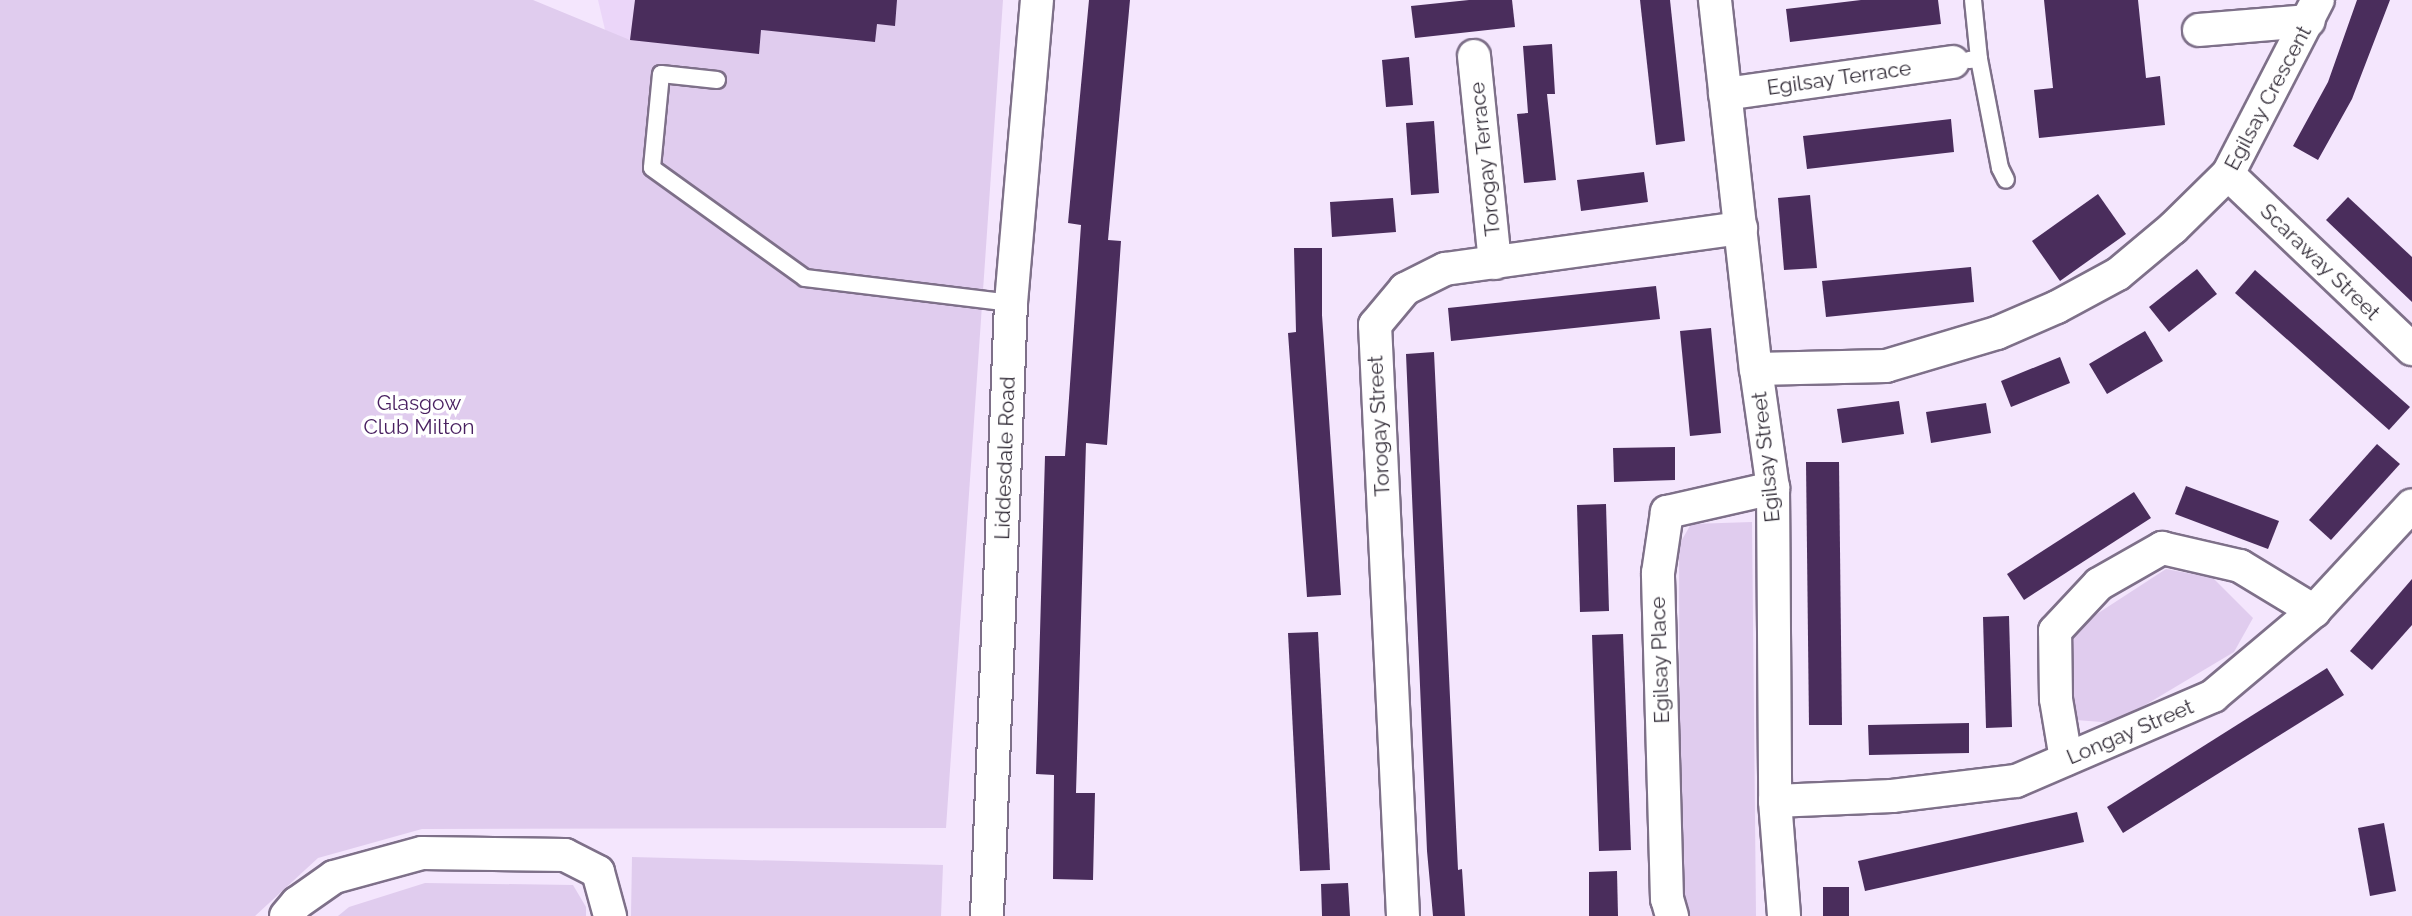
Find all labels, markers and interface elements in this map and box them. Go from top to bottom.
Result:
street label: Egilsay Crescent [2219,21,2317,175]
street label: Egilsay Terrace [1765,55,1913,101]
street label: Torogay Terrace [1464,80,1506,238]
street label: Scaraway Street [2255,198,2385,326]
street label: Torogay Street [1363,355,1395,497]
street label: Liddesdale Road [990,376,1020,540]
park label: Glasgow Club Milton [363,390,475,440]
street label: Egilsay Street [1747,390,1785,524]
street label: Egilsay Place [1645,596,1675,724]
street label: Longay Street [2063,694,2197,770]

